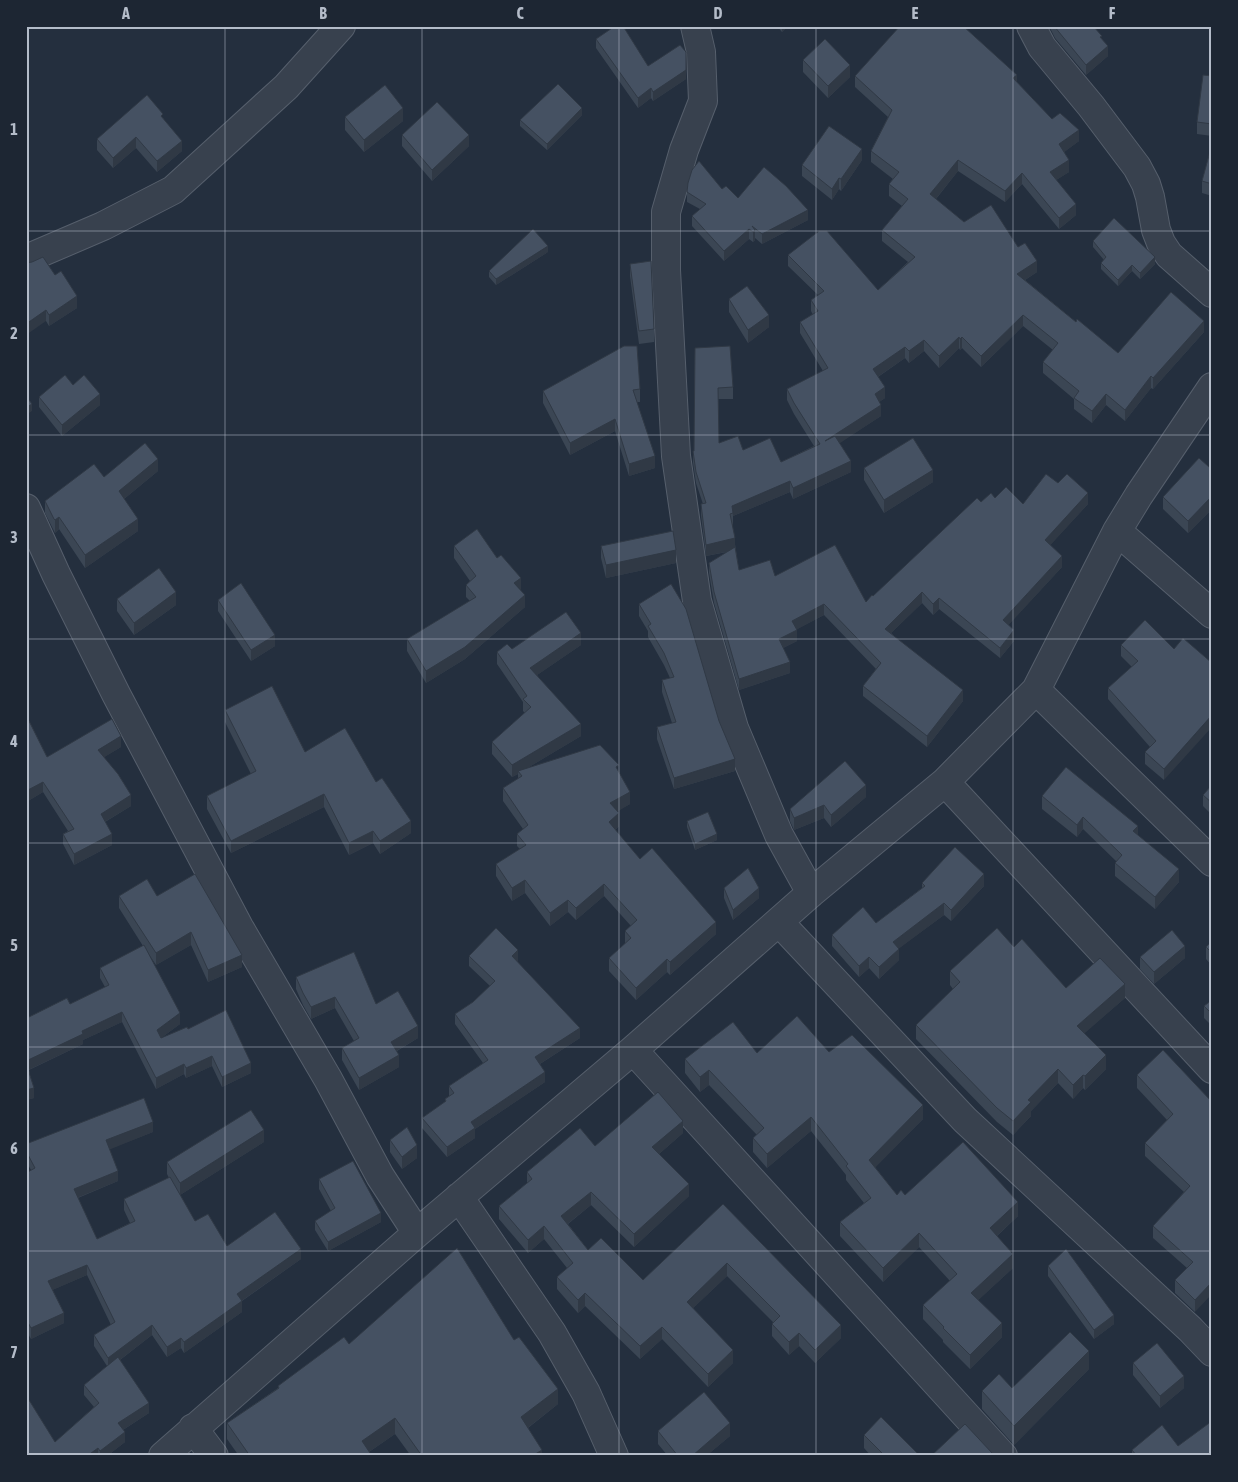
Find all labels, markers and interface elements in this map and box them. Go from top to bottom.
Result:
text: A [121,4,130,22]
text: B [319,4,327,22]
text: C [516,4,524,22]
text: D [714,4,723,22]
text: E [912,4,919,22]
text: F [1109,4,1116,22]
text: 1 [10,120,18,138]
text: 2 [10,324,18,342]
text: 3 [10,528,18,546]
text: 4 [9,732,18,750]
text: 5 [10,936,18,954]
text: 6 [10,1139,18,1157]
text: 7 [10,1343,18,1361]

